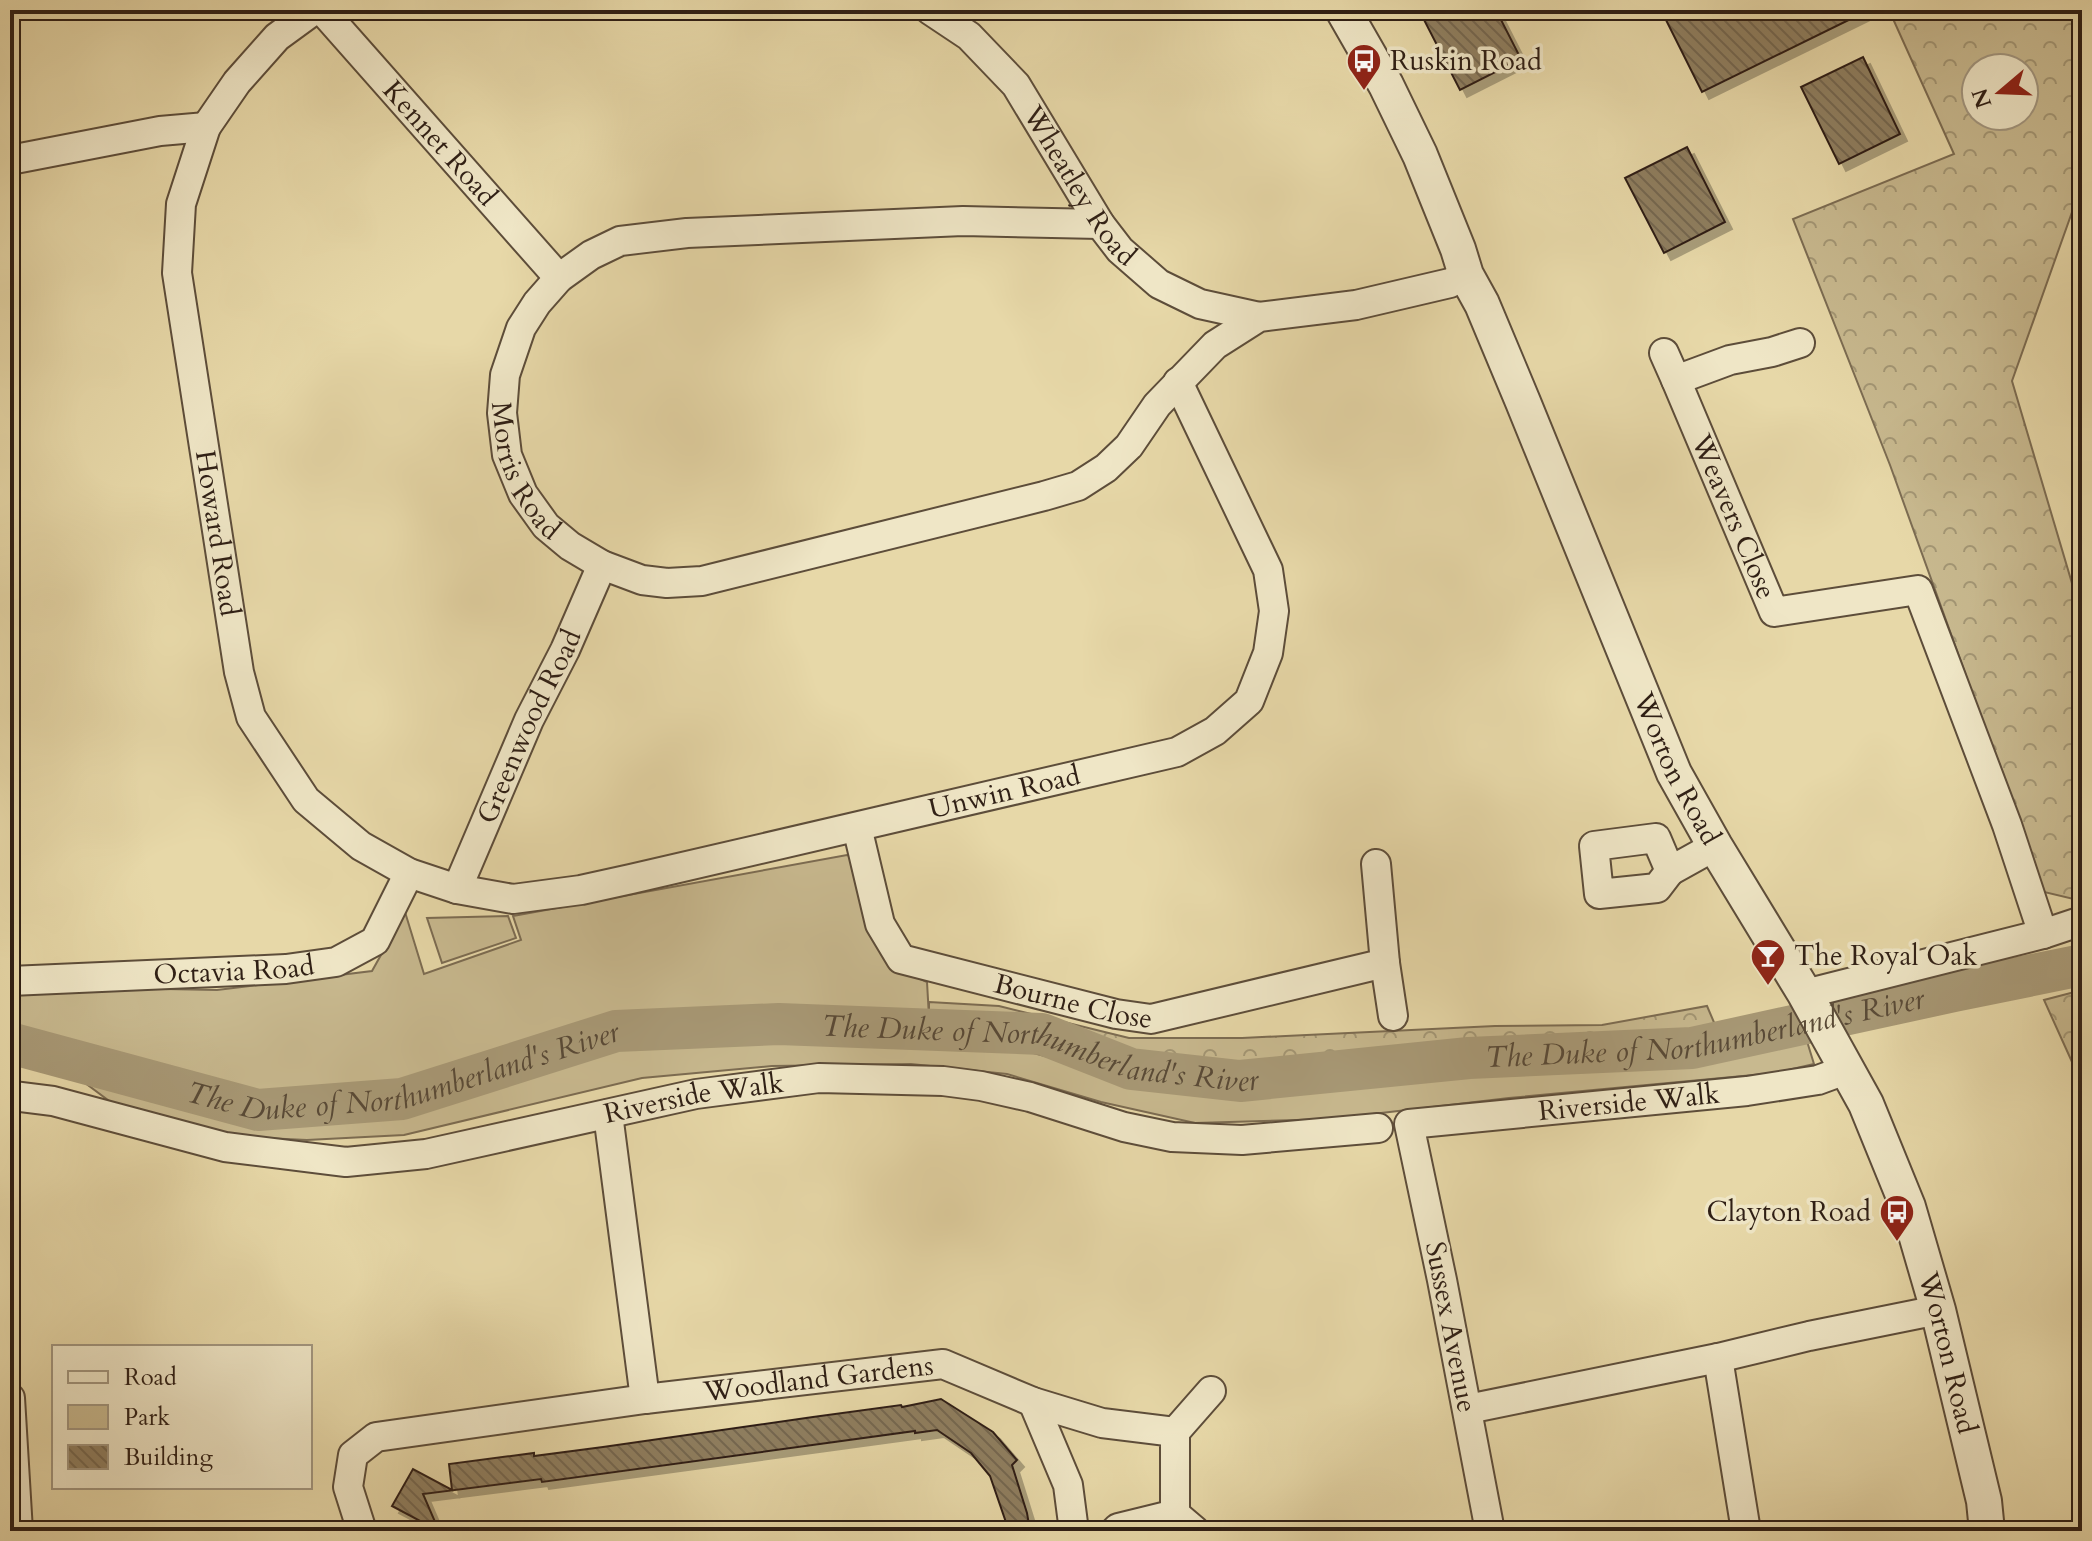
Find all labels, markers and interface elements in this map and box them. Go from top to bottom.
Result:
bus stop icon: Ruskin Road [1345,42,1383,92]
place label: Ruskin Road [1390,42,1542,80]
north arrow [1960,52,2040,132]
street label: Kennet Road [374,72,506,214]
text: N [1965,84,1999,112]
street label: Wheatley Road [1013,98,1145,275]
street label: Morris Road [482,400,568,549]
street label: Weavers Close [1682,427,1785,605]
street label: Howard Road [186,448,249,619]
street label: Greenwood Road [468,623,591,830]
street label: Worton Road [1624,686,1730,852]
street label: Unwin Road [925,756,1084,828]
bar icon: The Royal Oak [1749,937,1787,987]
place label: The Royal Oak [1794,937,1978,975]
street label: Octavia Road [152,946,317,994]
street label: Bourne Close [990,965,1155,1038]
water label: The Duke of Northumberland's River [1484,977,1929,1078]
water label: The Duke of Northumberland's River [821,1005,1262,1102]
water label: The Duke of Northumberland's River [182,1010,625,1131]
street label: Riverside Walk [600,1064,786,1133]
street label: Riverside Walk [1537,1075,1721,1130]
place label: Clayton Road [1707,1193,1871,1231]
bus stop icon: Clayton Road [1878,1193,1916,1243]
street label: Sussex Avenue [1416,1238,1486,1416]
street label: Worton Road [1909,1267,1986,1438]
legend [52,1345,312,1489]
street label: Woodland Gardens [700,1346,935,1411]
text: Road [124,1361,177,1394]
text: Park [124,1401,170,1434]
text: Building [124,1441,214,1474]

